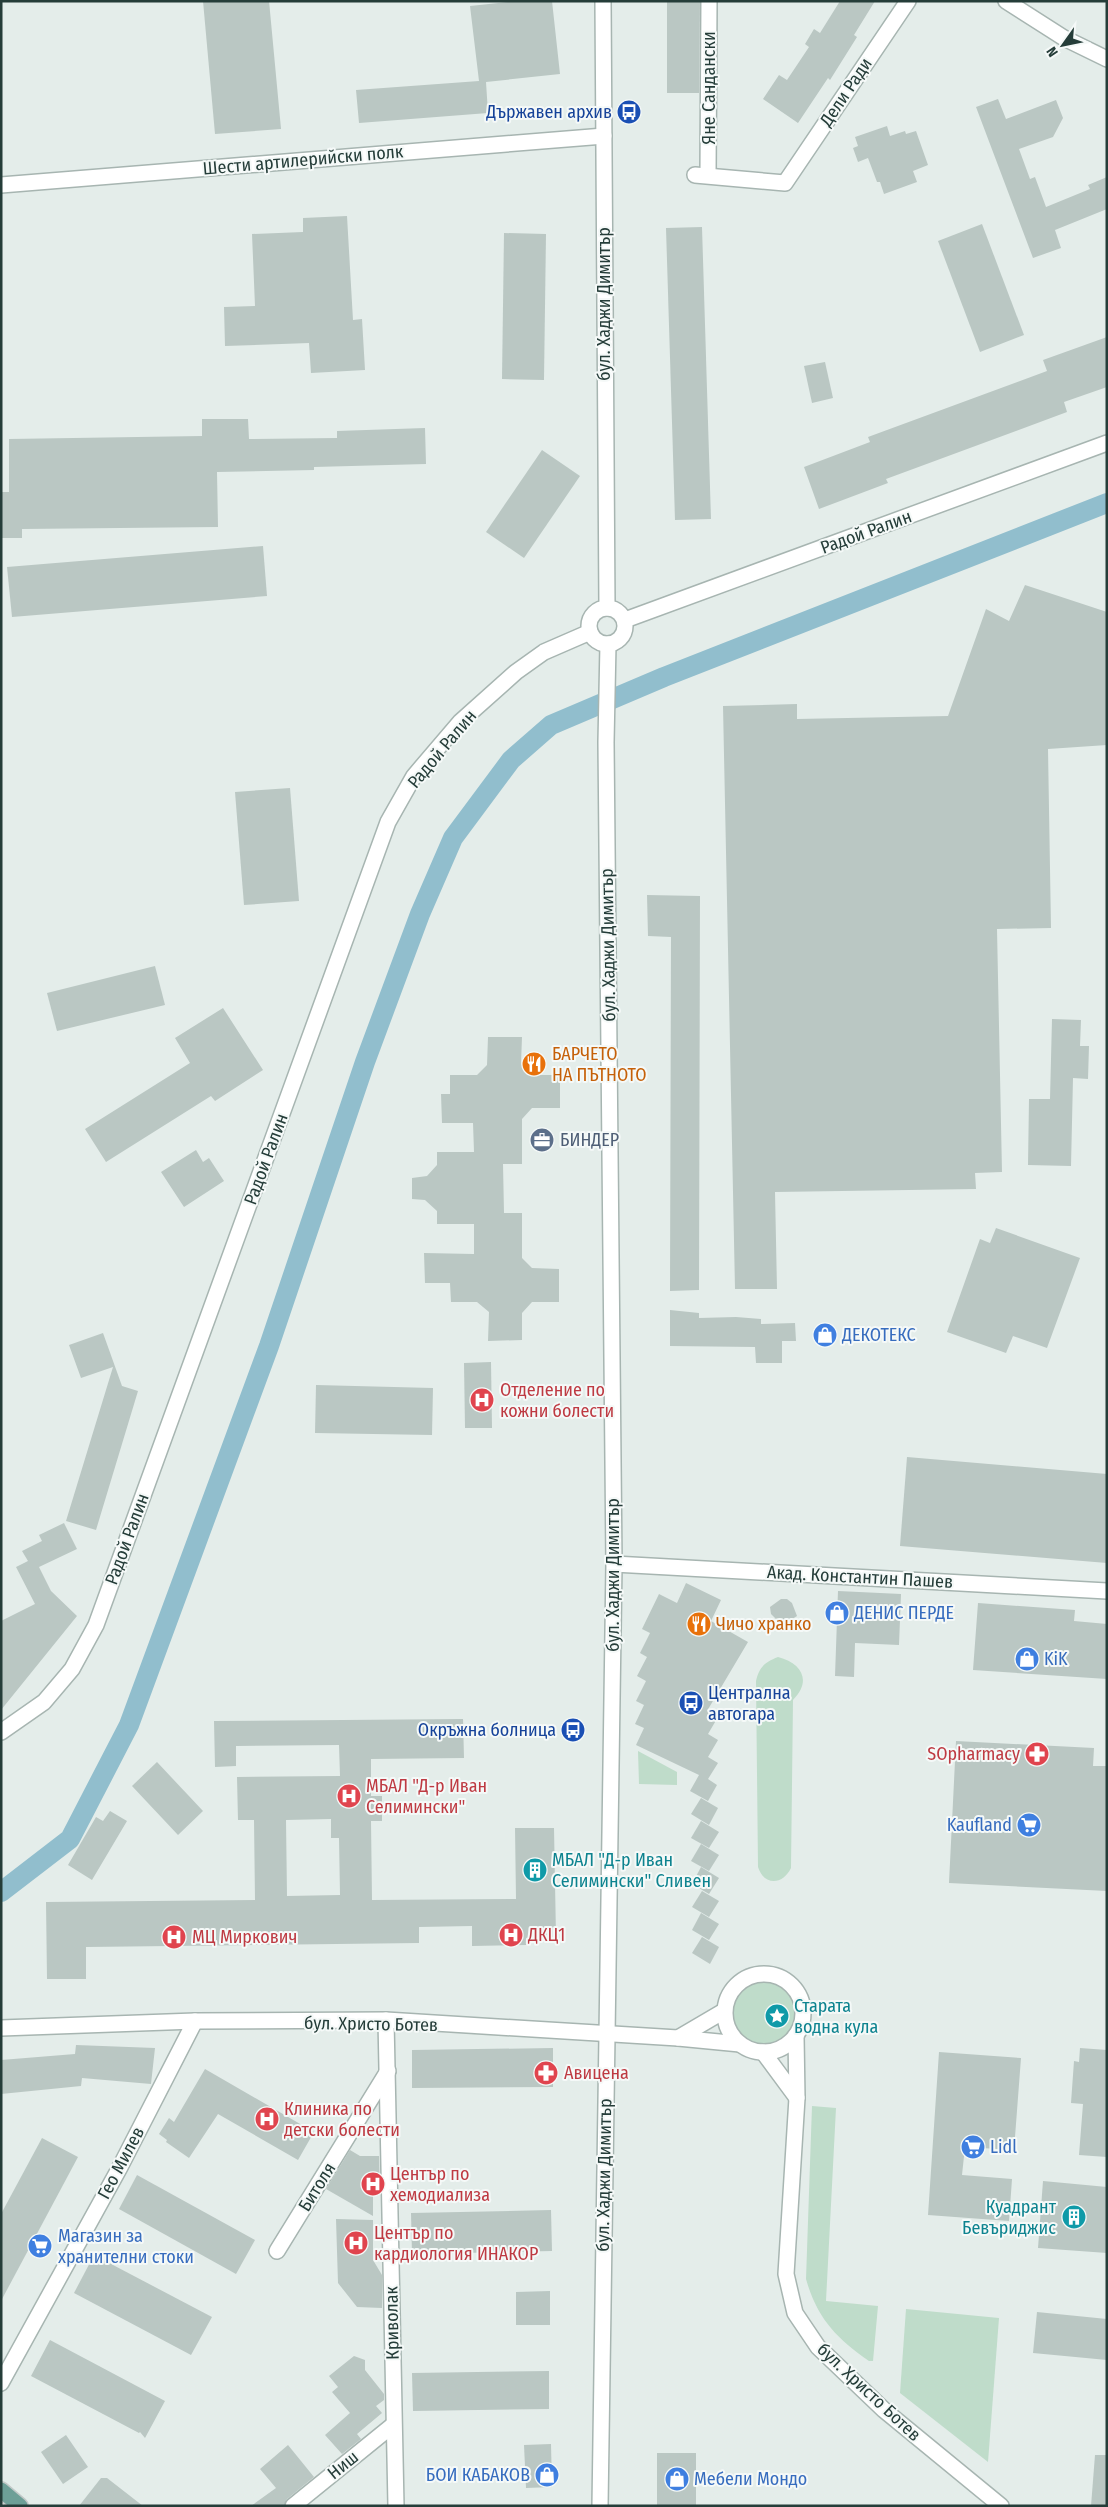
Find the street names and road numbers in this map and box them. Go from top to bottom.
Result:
street label: Яне Сандански [698,31,720,145]
street label: Дели Ради [815,54,877,131]
street label: Шести артилерийски полк [202,140,405,180]
street label: бул. Хаджи Димитър [593,227,615,381]
street label: Радой Ралин [817,505,915,559]
street label: Радой Ралин [403,705,481,793]
street label: бул. Хаджи Димитър [596,868,620,1022]
street label: Радой Ралин [239,1110,293,1208]
street label: Радой Ралин [100,1490,154,1588]
street label: бул. Хаджи Димитър [602,1498,624,1652]
street label: Акад. Константин Пашев [766,1561,954,1593]
street label: бул. Христо Ботев [304,2012,438,2036]
street label: бул. Хаджи Димитър [592,2098,616,2252]
street label: Гео Милев [93,2123,149,2203]
street label: Битоля [294,2159,340,2215]
street label: Криволак [380,2285,404,2360]
street label: бул. Христо Ботев [812,2338,926,2446]
street label: Ниш [323,2446,363,2484]

